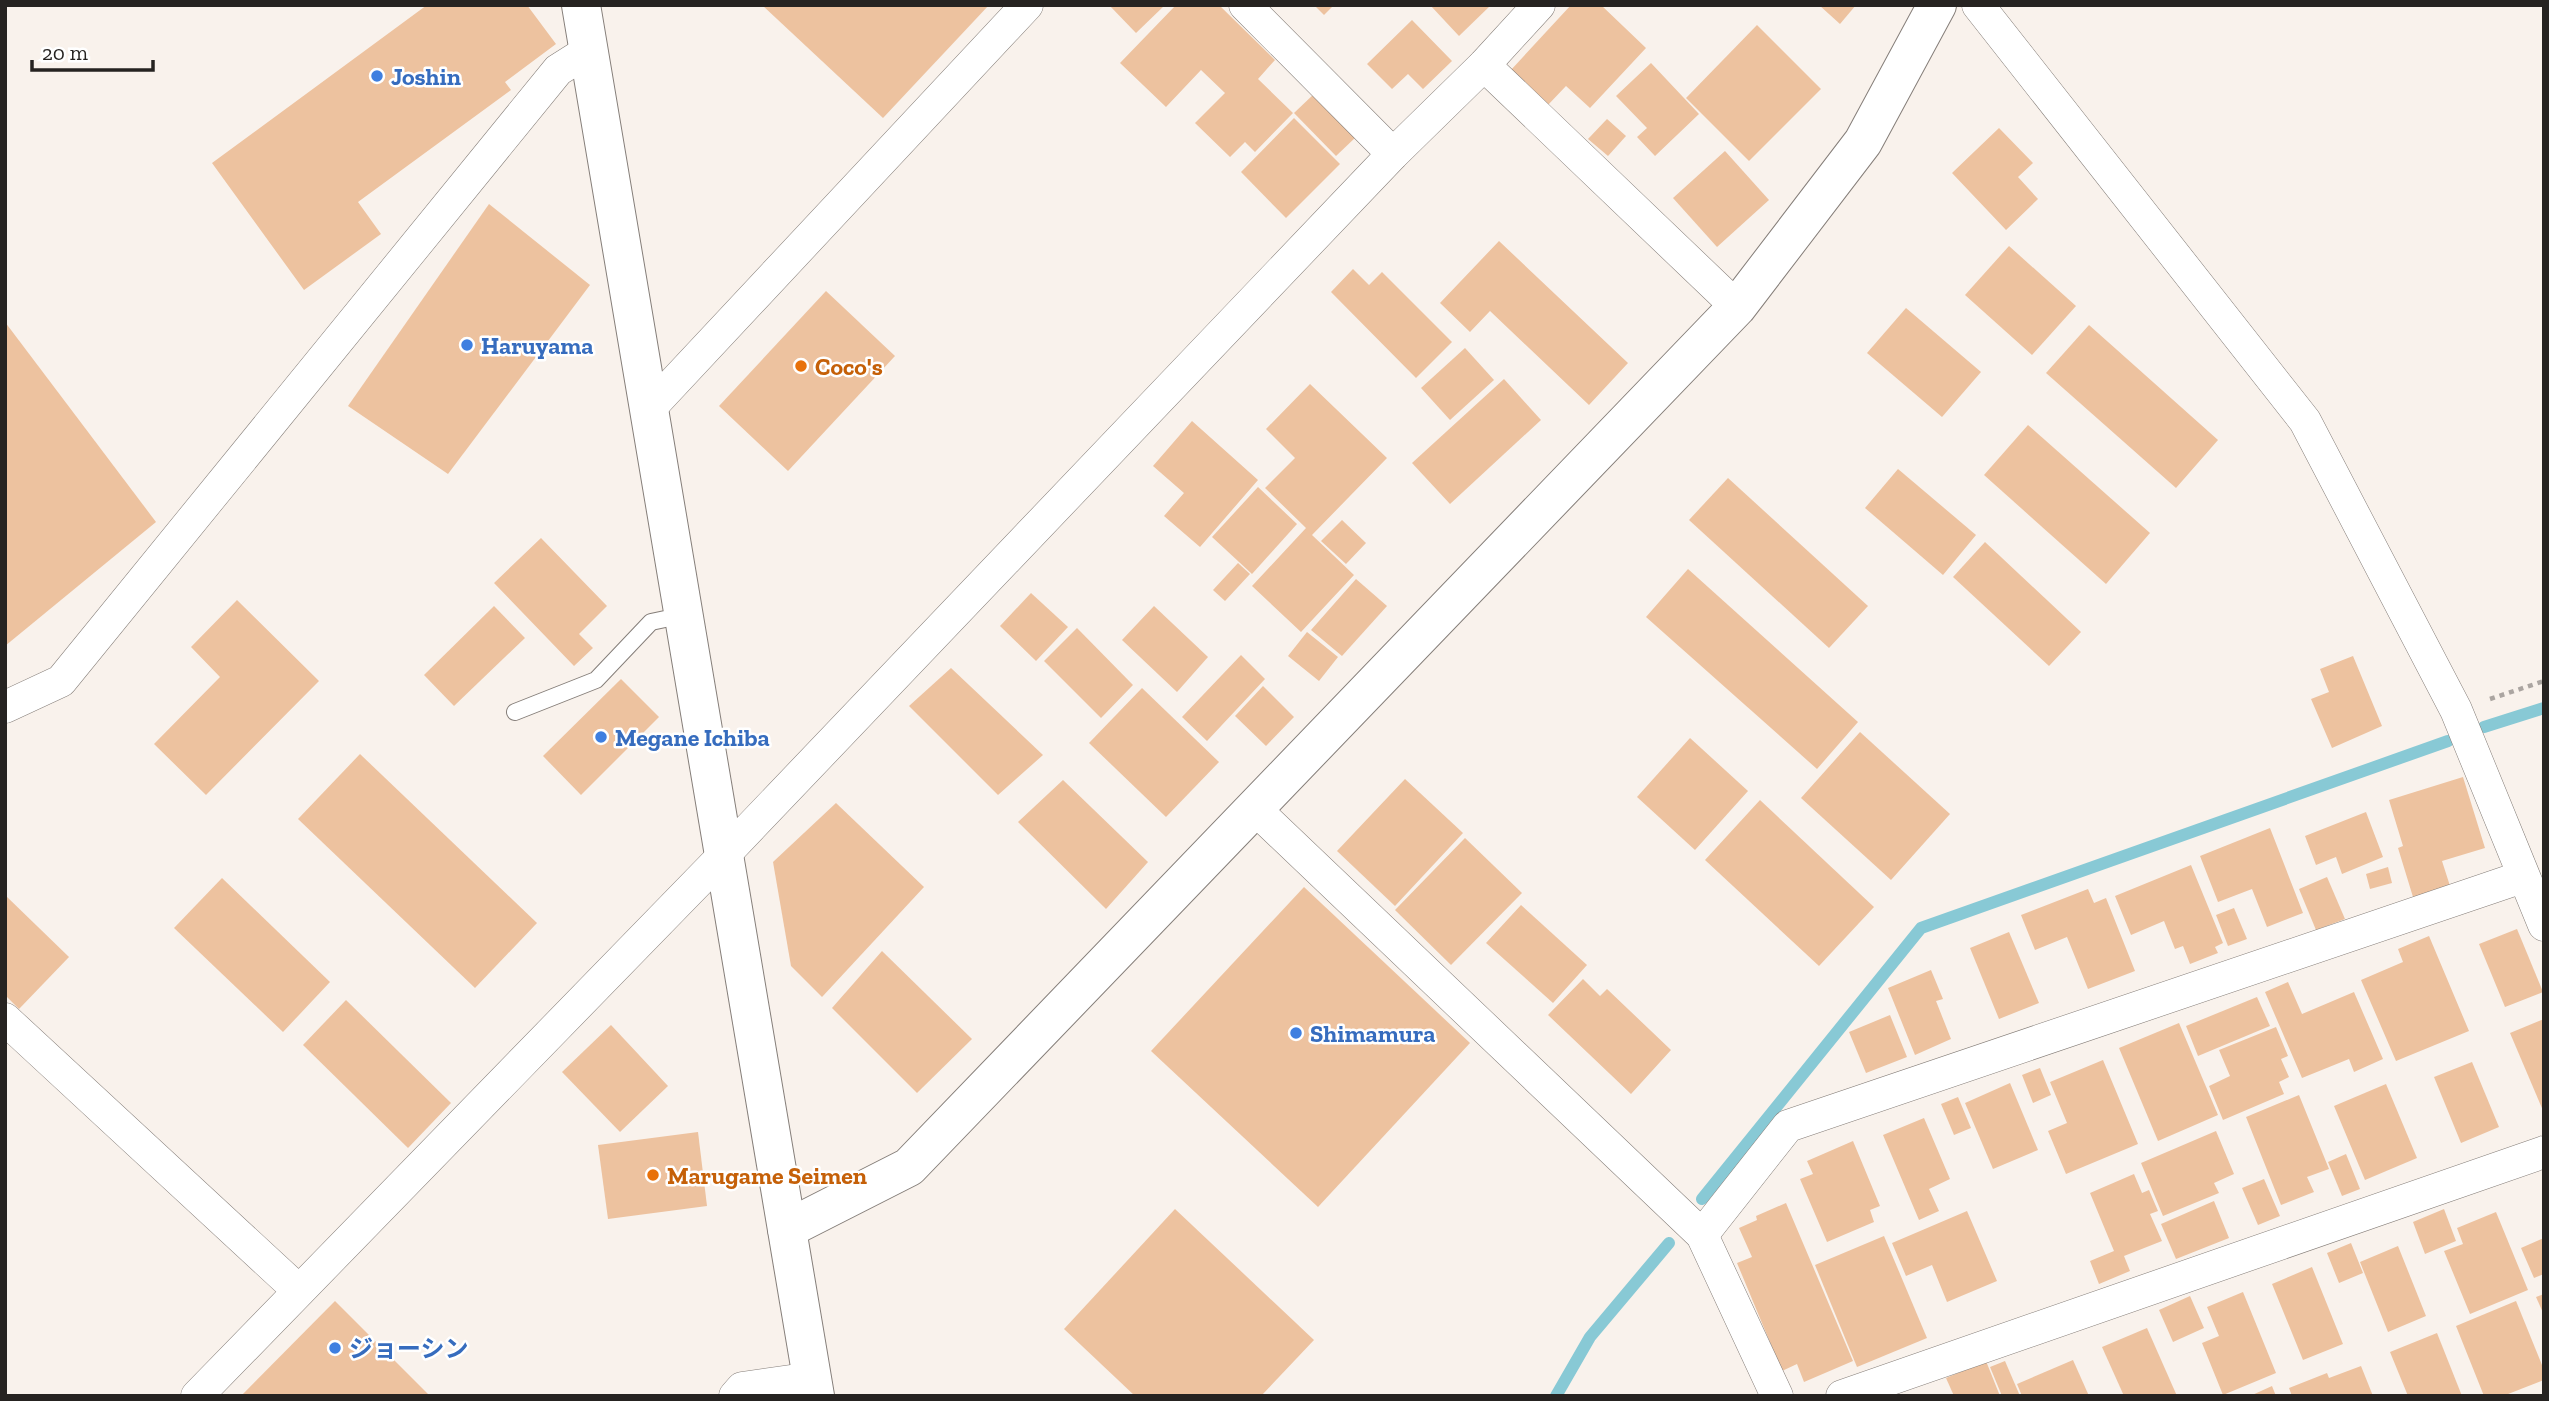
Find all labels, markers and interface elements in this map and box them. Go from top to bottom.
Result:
scale bar [32,28,152,72]
text: 20 m [42,40,88,65]
place label: Joshin [391,62,461,91]
marker: Joshin [369,68,385,84]
place label: Haruyama [481,331,594,360]
marker: Haruyama [459,337,475,353]
place label: Coco's [815,352,883,381]
marker: Coco's [793,358,809,374]
place label: Megane Ichiba [615,723,770,752]
marker: Megane Ichiba [593,729,609,745]
place label: Shimamura [1310,1019,1435,1048]
marker: Shimamura [1288,1025,1304,1041]
place label: Marugame Seimen [667,1161,867,1190]
marker: Marugame Seimen [645,1167,661,1183]
place label: ジョーシン [349,1334,469,1363]
marker: ジョーシン [327,1340,343,1356]

